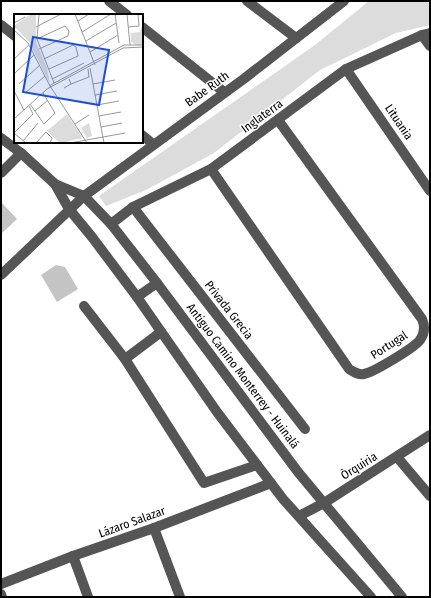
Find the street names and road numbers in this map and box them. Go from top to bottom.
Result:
street label: Babe Ruth [182,68,232,110]
street label: Inglaterra [239,96,285,136]
street label: Lituania [382,102,416,142]
street label: Privada Grecia [202,278,256,342]
street label: Antiguo Camino Monterrey - Huinalá [184,301,302,451]
street label: Portugal [368,328,410,362]
street label: Òrquiria [338,448,380,483]
street label: Lázaro Salazar [97,503,168,541]

